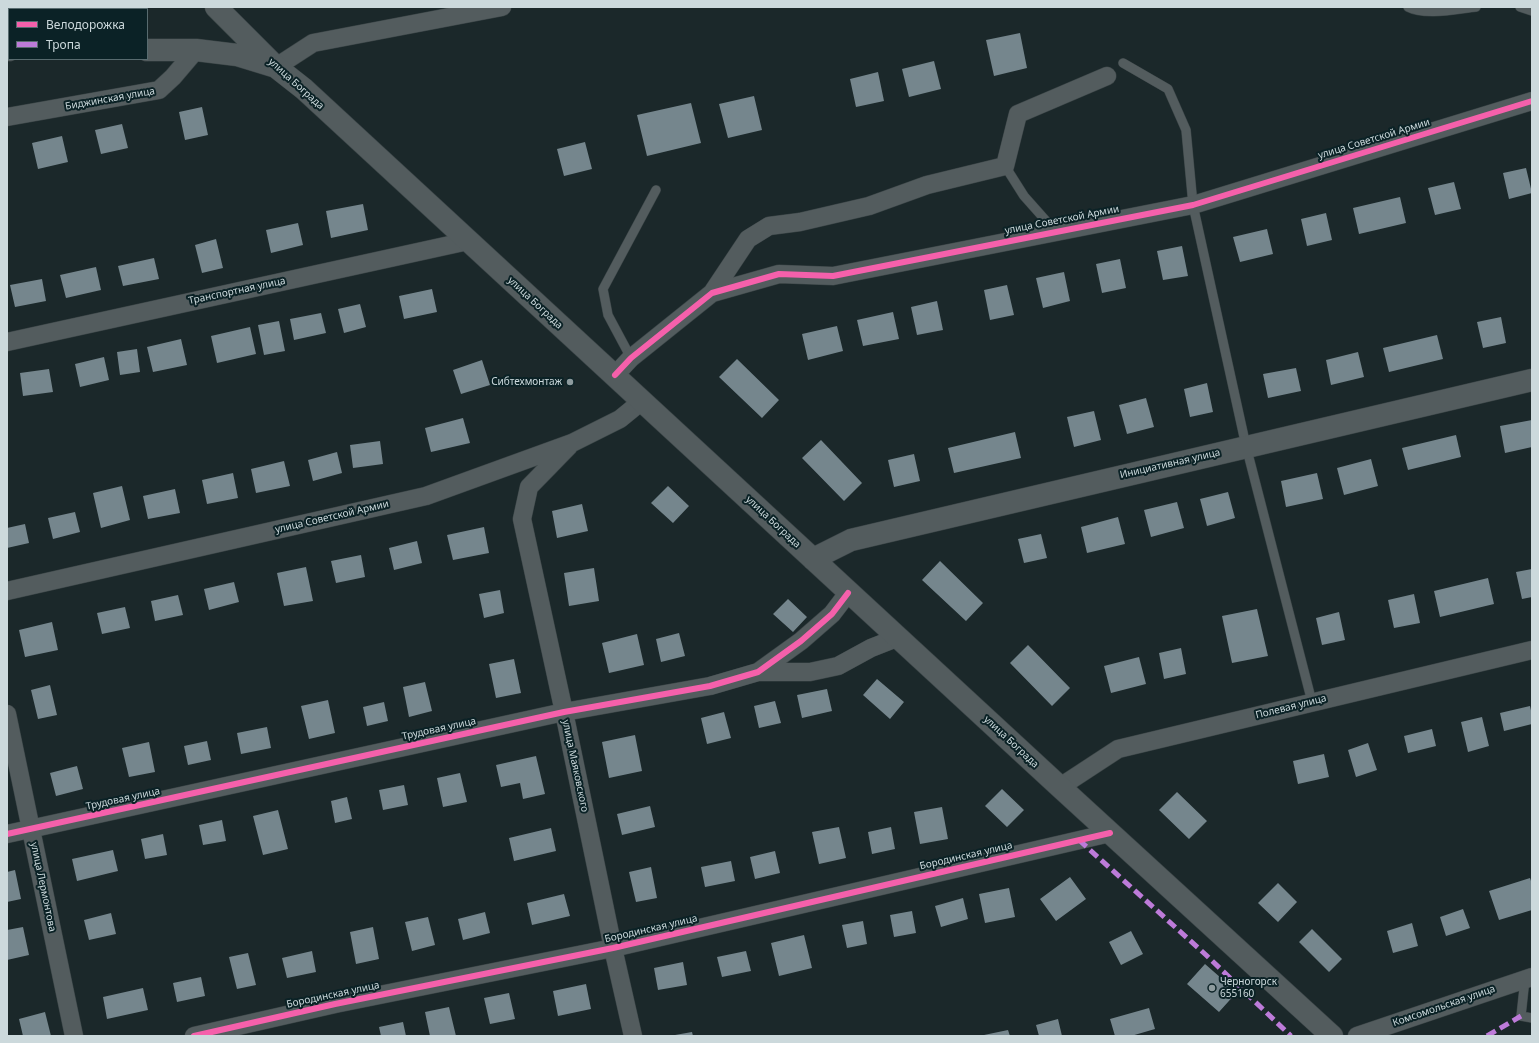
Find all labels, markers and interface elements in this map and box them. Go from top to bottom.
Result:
legend [8,8,148,60]
text: Велодорожка [46,16,125,33]
text: Тропа [46,36,81,53]
street label: улица Бограда [266,56,326,112]
street label: Биджинская улица [64,85,156,113]
street label: улица Советской Армии [1317,116,1431,162]
street label: улица Советской Армии [1004,203,1120,237]
street label: Транспортная улица [187,275,287,307]
street label: улица Бограда [505,275,565,331]
place label: Сибтехмонтаж [491,376,562,388]
marker: Сибтехмонтаж [565,377,575,387]
street label: Инициативная улица [1119,447,1221,481]
street label: улица Бограда [743,494,803,550]
street label: улица Советской Армии [274,498,390,536]
street label: Полевая улица [1254,692,1328,722]
street label: улица Бограда [981,714,1041,770]
street label: Трудовая улица [401,715,477,743]
street label: улица Маяковского [559,719,591,813]
street label: Трудовая улица [85,785,161,813]
street label: Бородинская улица [918,839,1014,873]
street label: улица Лермонтова [28,841,58,933]
street label: Бородинская улица [603,912,699,946]
place label: Черногорск 655160 [1220,976,1277,1000]
street label: Бородинская улица [285,979,381,1011]
marker: Черногорск 655160 [1207,983,1217,993]
street label: Комсомольская улица [1391,983,1497,1029]

